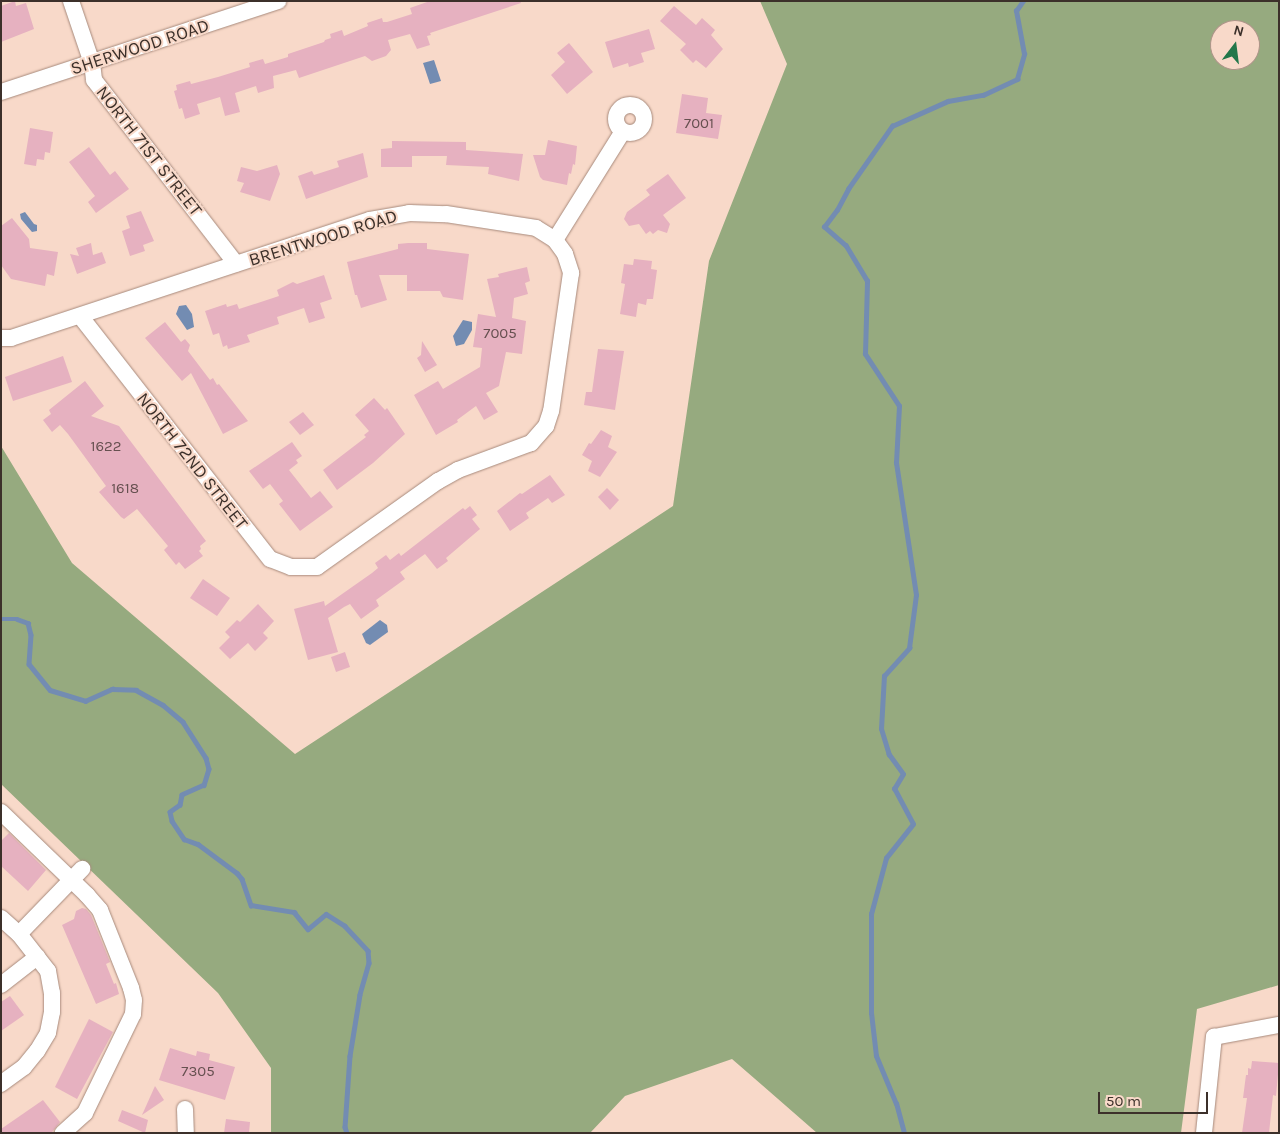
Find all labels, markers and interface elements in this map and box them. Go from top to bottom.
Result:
street label: SHERWOOD ROAD [68,14,212,80]
north arrow [1210,20,1260,70]
text: N [1232,21,1246,41]
street label: NORTH 71ST STREET [92,82,206,220]
house number: 7001 [684,115,714,133]
street label: BRENTWOOD ROAD [246,205,400,271]
house number: 7005 [483,325,517,343]
street label: NORTH 72ND STREET [132,388,252,534]
house number: 1622 [91,438,121,456]
house number: 1618 [111,480,139,498]
house number: 7305 [181,1063,215,1081]
scale bar [1100,1082,1210,1114]
text: 50 m [1106,1092,1141,1110]

